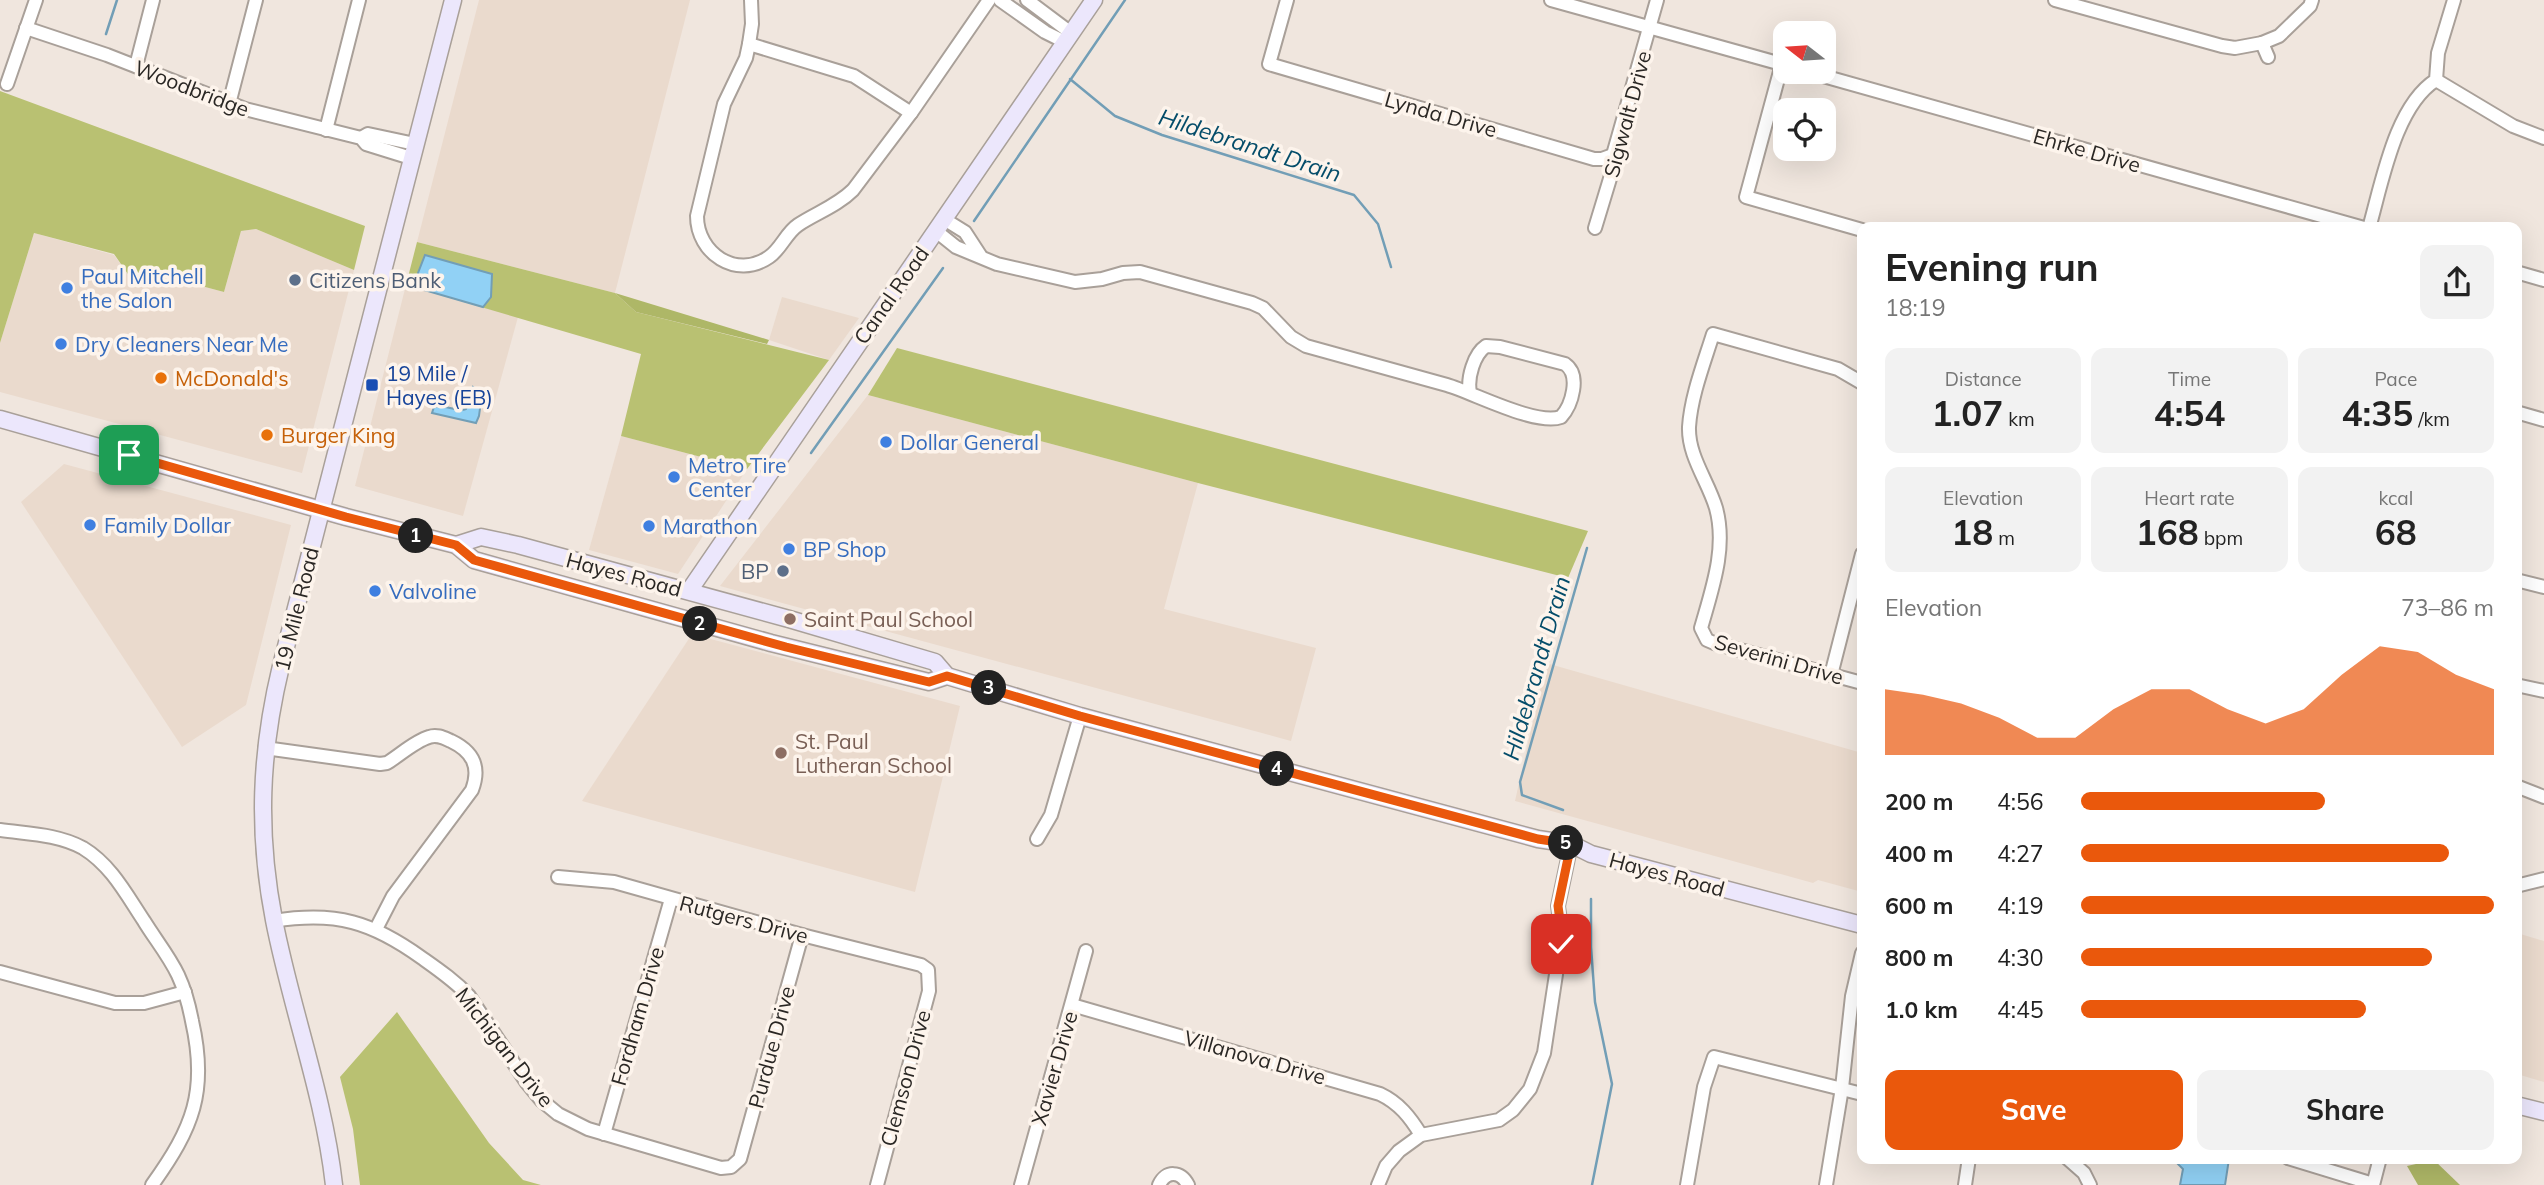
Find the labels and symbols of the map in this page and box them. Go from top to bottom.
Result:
north arrow [1773,21,1836,84]
street label: Sigwalt Drive [1598,48,1656,180]
street label: Woodbridge [131,54,253,122]
street label: Lynda Drive [1382,86,1500,142]
water label: Hildebrandt Drain [1155,102,1345,188]
street label: Ehrke Drive [2030,122,2144,178]
street label: Canal Road [848,241,934,349]
place label: Paul Mitchell the Salon [81,263,204,313]
place label: Citizens Bank [309,267,441,293]
marker: Citizens Bank [287,272,303,288]
marker: Paul Mitchell the Salon [59,280,75,296]
place label: Dry Cleaners Near Me [75,331,288,357]
marker: Dry Cleaners Near Me [53,336,69,352]
place label: 19 Mile / Hayes (EB) [386,360,493,410]
place label: McDonald's [175,365,289,391]
marker: McDonald's [153,370,169,386]
marker: 19 Mile / Hayes (EB) [364,377,380,393]
place label: Burger King [281,422,395,448]
pin [99,425,159,485]
marker: Burger King [259,427,275,443]
place label: Dollar General [900,429,1039,455]
marker: Dollar General [878,434,894,450]
place label: Metro Tire Center [688,452,786,502]
marker: Metro Tire Center [666,469,682,485]
place label: Family Dollar [104,512,231,538]
place label: Marathon [663,513,758,539]
marker: Family Dollar [82,517,98,533]
pin: 1 [398,518,434,554]
marker: Marathon [641,518,657,534]
place label: BP Shop [803,536,886,562]
marker: BP Shop [781,541,797,557]
street label: 19 Mile Road [268,544,324,674]
street label: Hayes Road [563,546,685,602]
place label: BP [741,558,769,584]
marker: BP [775,563,791,579]
water label: Hildebrandt Drain [1496,573,1576,763]
place label: Valvoline [389,578,477,604]
marker: Valvoline [367,583,383,599]
pin: 2 [682,606,718,642]
place label: Saint Paul School [804,606,973,632]
marker: Saint Paul School [782,611,798,627]
street label: Severini Drive [1712,628,1846,690]
pin: 3 [972,670,1006,706]
place label: St. Paul Lutheran School [795,728,952,778]
marker: St. Paul Lutheran School [773,745,789,761]
pin: 4 [1260,752,1294,786]
pin: 5 [1548,826,1584,860]
street label: Hayes Road [1606,846,1728,902]
street label: Rutgers Drive [677,889,811,949]
pin [1531,914,1591,974]
street label: Fordham Drive [605,944,669,1088]
street label: Michigan Drive [450,982,560,1112]
street label: Purdue Drive [742,983,800,1111]
street label: Clemson Drive [874,1007,936,1149]
street label: Xavier Drive [1025,1008,1083,1128]
street label: Villanova Drive [1181,1024,1329,1090]

